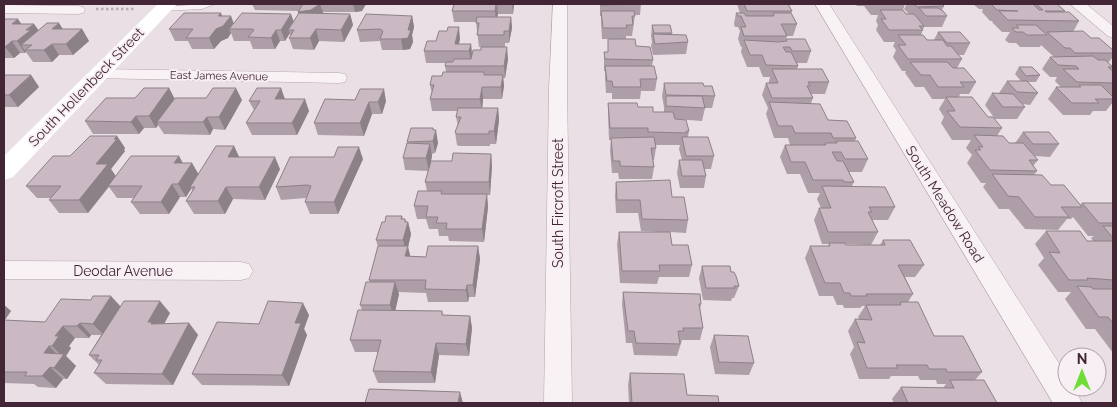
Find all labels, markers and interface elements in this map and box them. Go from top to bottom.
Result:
street label: South Hollenbeck Street [25,24,147,150]
street label: East James Avenue [170,69,269,83]
street label: South Fircroft Street [550,138,566,268]
street label: South Meadow Road [903,143,987,265]
street label: Deodar Avenue [73,263,173,279]
north arrow [1057,347,1107,397]
text: N [1077,351,1087,367]

